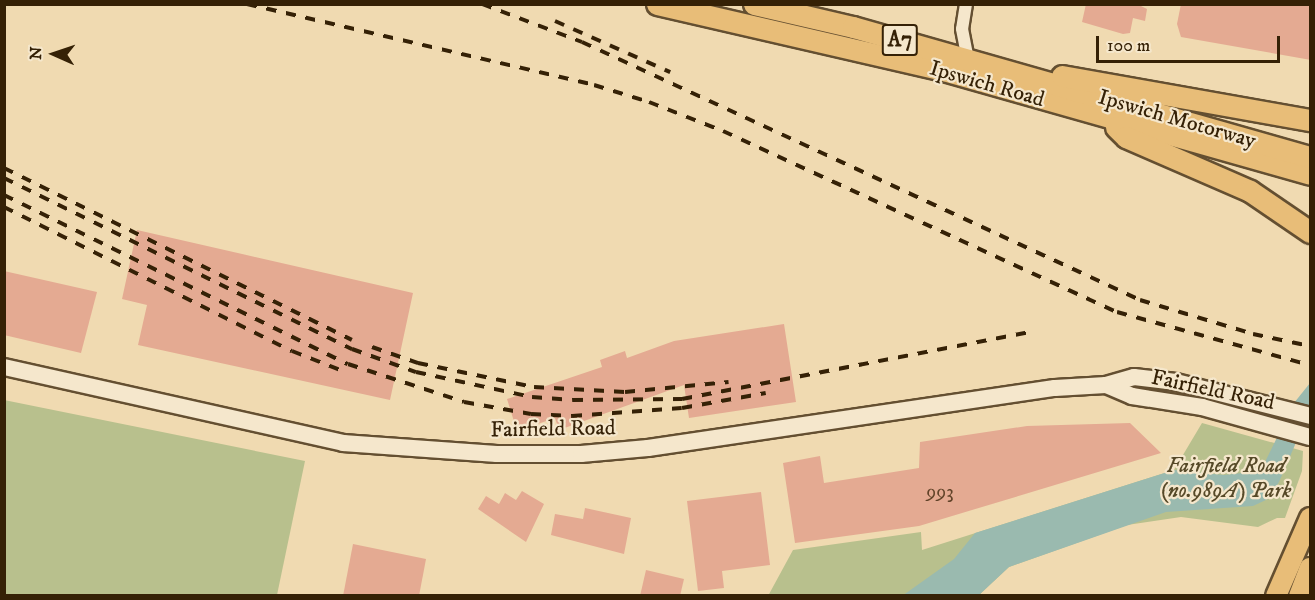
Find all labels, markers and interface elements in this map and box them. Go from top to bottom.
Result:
road number: A7 [880,22,920,58]
north arrow [24,24,84,84]
scale bar [1099,24,1284,62]
text: 100 m [1107,35,1150,57]
text: N [26,46,46,60]
street label: Ipswich Road [927,55,1047,113]
street label: Ipswich Motorway [1095,84,1259,154]
street label: Fairfield Road [1149,364,1277,416]
street label: Fairfield Road [490,415,616,443]
park label: Fairfield Road (no.989A) Park [1160,452,1292,504]
house number: 993 [926,480,954,504]

